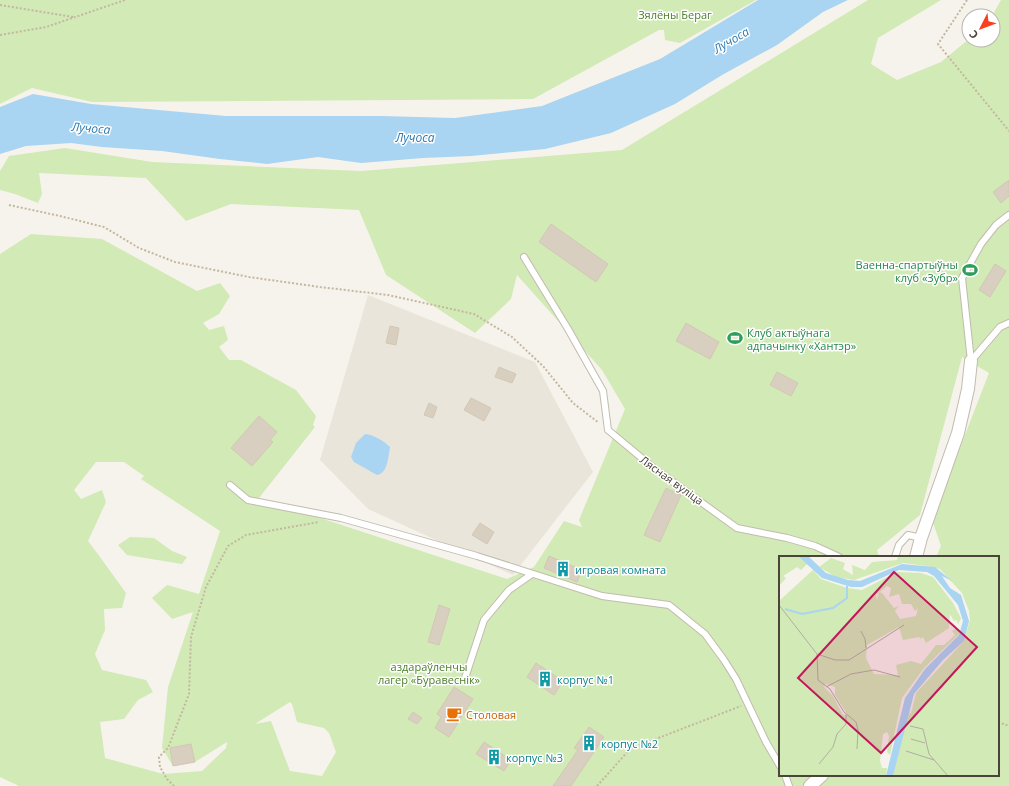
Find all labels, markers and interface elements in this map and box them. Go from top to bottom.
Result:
park label: Зялёны Бераг [638,7,712,22]
north arrow [961,8,1001,48]
water label: Лучоса [709,23,752,58]
text: С [965,27,981,43]
water label: Лучоса [70,118,111,138]
water label: Лучоса [395,129,435,146]
place label: Ваенна-спартыўны клуб «Зубр» [856,257,959,285]
sports icon: Ваенна-спартыўны клуб «Зубр» [961,261,979,279]
place label: Клуб актыўнага адпачынку «Хантэр» [747,325,857,353]
sports icon: Клуб актыўнага адпачынку «Хантэр» [726,329,744,347]
street label: Лясная вуліца [637,452,707,508]
inset map [779,556,999,776]
building icon: игровая комната [554,560,572,578]
place label: игровая комната [575,562,666,577]
park label: аздараўленчы лагер «Буравеснік» [378,659,481,687]
building icon: корпус №1 [536,670,554,688]
place label: корпус №1 [557,672,614,687]
cafe icon: Столовая [445,705,463,723]
place label: Столовая [466,707,516,722]
building icon: корпус №2 [580,734,598,752]
place label: корпус №2 [601,736,658,751]
building icon: корпус №3 [485,748,503,766]
place label: корпус №3 [506,750,563,765]

